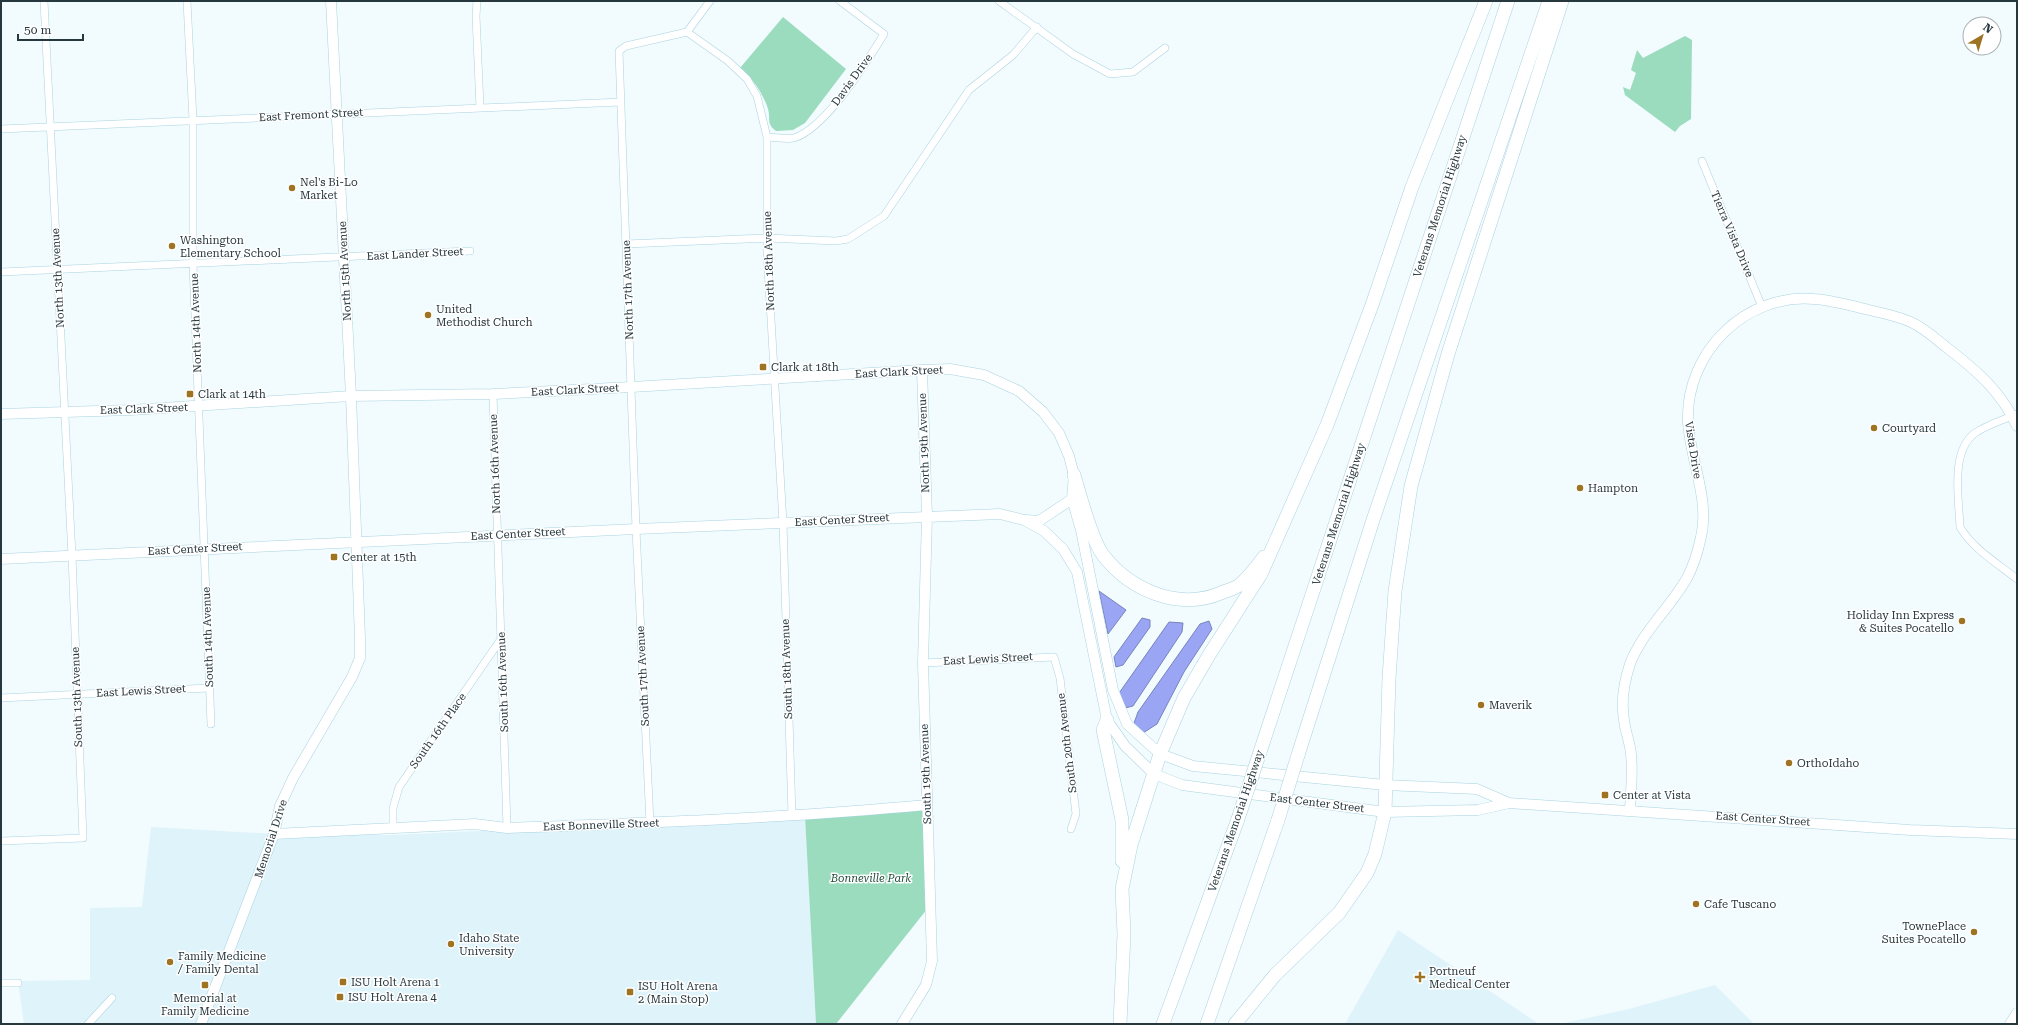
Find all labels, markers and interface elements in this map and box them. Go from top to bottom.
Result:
scale bar [18,16,83,42]
north arrow [1962,16,2002,56]
text: N [1981,21,1996,37]
text: 50 m [24,23,51,37]
street label: Davis Drive [829,52,875,108]
street label: East Fremont Street [259,106,363,124]
street label: Veterans Memorial Highway [1411,133,1469,279]
place label: Nel's Bi-Lo Market [300,176,358,202]
marker: Nel's Bi-Lo Market [287,183,297,193]
street label: Tierra Vista Drive [1708,189,1756,279]
street label: North 18th Avenue [761,211,777,311]
street label: North 15th Avenue [336,221,354,321]
street label: North 13th Avenue [49,228,67,328]
place label: Washington Elementary School [180,234,281,260]
street label: North 17th Avenue [620,240,636,340]
marker: Washington Elementary School [167,241,177,251]
street label: East Lander Street [366,245,464,263]
street label: North 14th Avenue [188,273,204,373]
place label: United Methodist Church [436,303,533,329]
marker: United Methodist Church [423,310,433,320]
place label: Clark at 18th [771,361,839,374]
marker: Clark at 18th [758,362,768,372]
street label: East Clark Street [855,363,943,381]
street label: East Clark Street [531,381,619,399]
place label: Clark at 14th [198,388,266,401]
marker: Clark at 14th [185,389,195,399]
street label: North 19th Avenue [916,393,932,493]
street label: East Clark Street [100,401,188,417]
street label: North 16th Avenue [487,414,503,514]
street label: Vista Drive [1682,420,1704,480]
place label: Courtyard [1882,422,1936,435]
marker: Courtyard [1869,423,1879,433]
street label: Veterans Memorial Highway [1310,441,1368,587]
place label: Hampton [1588,482,1638,495]
marker: Hampton [1575,483,1585,493]
street label: East Center Street [794,511,890,529]
street label: East Center Street [470,525,566,543]
street label: East Center Street [147,540,243,558]
place label: Center at 15th [342,551,417,564]
marker: Center at 15th [329,552,339,562]
street label: South 14th Avenue [200,587,216,687]
place label: Holiday Inn Express & Suites Pocatello [1847,609,1954,635]
marker: Holiday Inn Express & Suites Pocatello [1957,616,1967,626]
street label: South 18th Avenue [779,619,795,719]
street label: South 17th Avenue [634,626,652,726]
street label: South 16th Avenue [495,632,511,732]
street label: South 13th Avenue [69,647,85,747]
street label: East Lewis Street [943,650,1033,668]
street label: East Lewis Street [96,682,186,700]
street label: South 16th Place [407,691,469,771]
street label: South 20th Avenue [1054,692,1080,794]
place label: Maverik [1489,699,1532,712]
marker: Maverik [1476,700,1486,710]
street label: South 19th Avenue [918,724,934,824]
street label: Veterans Memorial Highway [1206,748,1267,894]
place label: OrthoIdaho [1797,757,1860,770]
marker: OrthoIdaho [1784,758,1794,768]
place label: Center at Vista [1613,789,1691,802]
marker: Center at Vista [1600,790,1610,800]
street label: East Center Street [1269,791,1365,815]
street label: Memorial Drive [252,798,290,880]
street label: East Center Street [1715,809,1811,829]
street label: East Bonneville Street [543,816,659,834]
park label: Bonneville Park [830,872,911,885]
place label: Cafe Tuscano [1704,898,1776,911]
marker: Cafe Tuscano [1691,899,1701,909]
place label: TownePlace Suites Pocatello [1882,920,1966,946]
marker: TownePlace Suites Pocatello [1969,927,1979,937]
place label: Idaho State University [459,932,519,958]
marker: Idaho State University [446,939,456,949]
place label: Family Medicine / Family Dental [177,950,266,976]
marker: Family Medicine / Family Dental [165,957,175,967]
place label: Portneuf Medical Center [1429,965,1510,991]
marker: Portneuf Medical Center [1414,971,1426,983]
place label: ISU Holt Arena 1 [351,976,440,989]
marker: ISU Holt Arena 1 [338,977,348,987]
marker: Memorial at Family Medicine [200,980,210,990]
place label: ISU Holt Arena 2 (Main Stop) [638,980,718,1006]
marker: ISU Holt Arena 2 (Main Stop) [625,987,635,997]
place label: ISU Holt Arena 4 [348,991,438,1004]
place label: Memorial at Family Medicine [161,992,249,1018]
marker: ISU Holt Arena 4 [335,992,345,1002]

